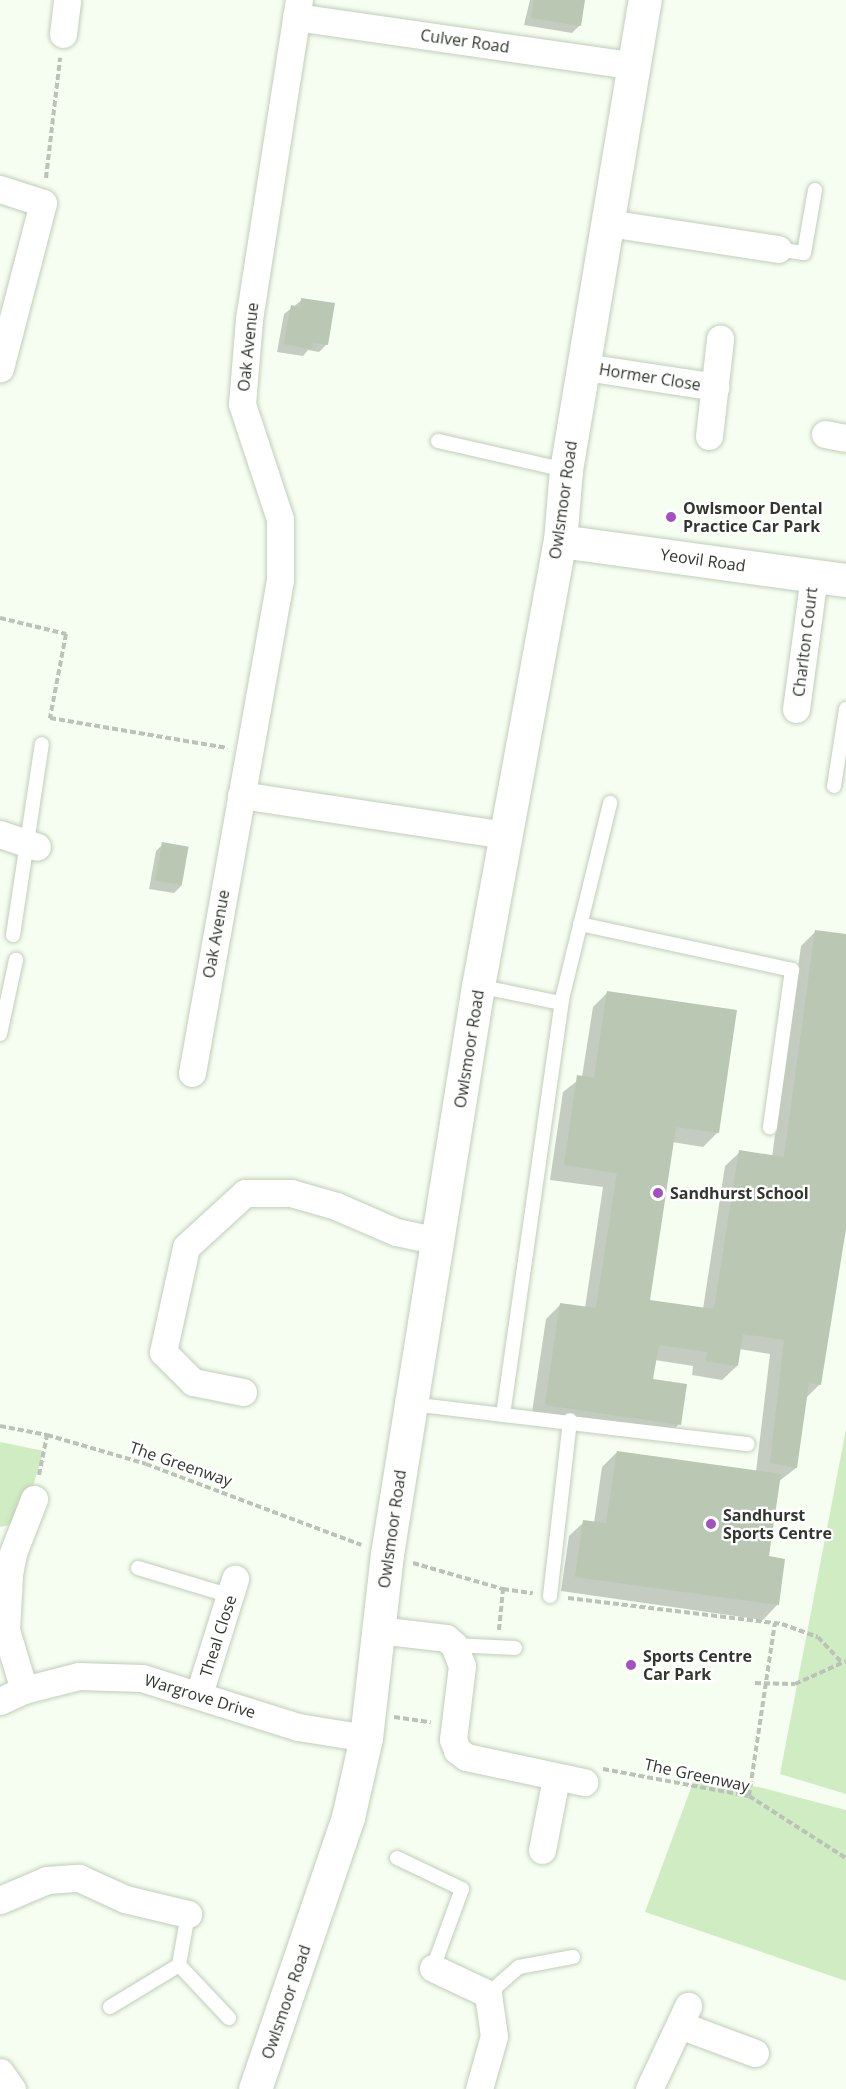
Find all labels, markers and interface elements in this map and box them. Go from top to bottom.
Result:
street label: Culver Road [419,25,511,57]
street label: Oak Avenue [234,301,262,393]
street label: Hormer Close [598,359,702,395]
street label: Owlsmoor Road [545,440,581,560]
place label: Owlsmoor Dental Practice Car Park [683,498,823,536]
marker: Owlsmoor Dental Practice Car Park [664,510,678,524]
street label: Yeovil Road [659,545,747,575]
street label: Charlton Court [789,586,821,698]
street label: Oak Avenue [199,888,233,980]
street label: Owlsmoor Road [450,989,488,1109]
place label: Sandhurst School [670,1183,809,1203]
marker: Sandhurst School [651,1186,665,1200]
street label: The Greenway [127,1438,235,1490]
street label: Owlsmoor Road [374,1469,410,1589]
place label: Sandhurst Sports Centre [723,1505,832,1543]
marker: Sandhurst Sports Centre [704,1517,718,1531]
street label: Theal Close [196,1593,240,1679]
place label: Sports Centre Car Park [643,1646,752,1684]
marker: Sports Centre Car Park [624,1658,638,1672]
street label: Wargrove Drive [142,1670,258,1722]
street label: The Greenway [643,1754,751,1796]
street label: Owlsmoor Road [257,1942,315,2062]

